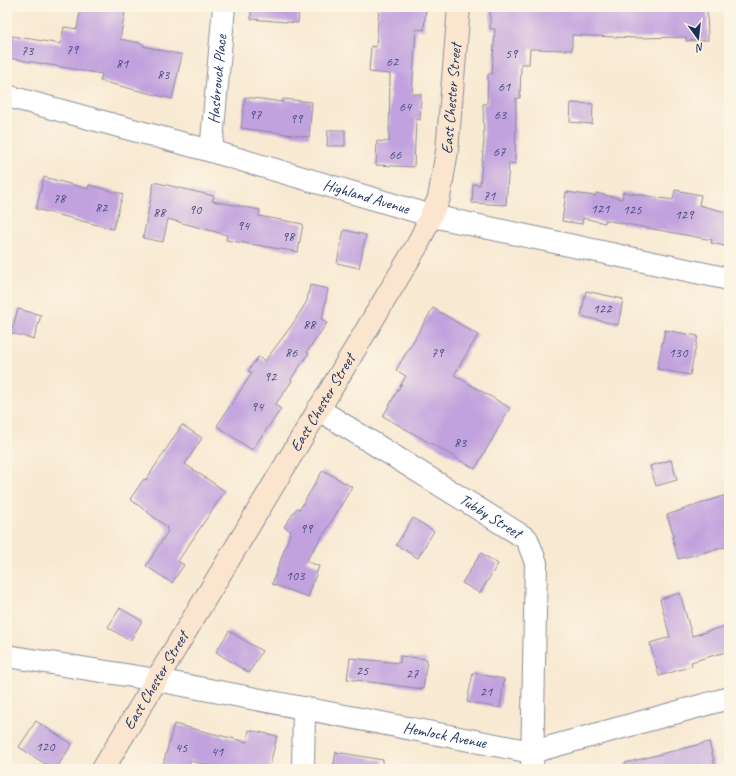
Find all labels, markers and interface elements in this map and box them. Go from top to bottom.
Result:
north arrow [678,18,718,58]
street label: Hasbrouck Place [204,32,232,125]
street label: East Chester Street [437,40,466,155]
text: N [693,40,706,56]
house number: 79 [66,41,80,58]
house number: 73 [21,42,35,59]
house number: 59 [505,45,519,62]
house number: 62 [386,53,400,70]
house number: 81 [116,55,129,72]
house number: 83 [157,66,171,83]
house number: 61 [498,78,511,95]
house number: 64 [399,98,413,115]
house number: 97 [249,106,262,123]
house number: 63 [494,106,508,123]
house number: 99 [290,110,304,127]
house number: 67 [493,143,506,160]
house number: 66 [389,146,402,163]
street label: Highland Avenue [321,175,413,219]
house number: 71 [483,187,496,204]
house number: 78 [53,190,67,207]
house number: 82 [95,199,109,216]
house number: 121 [591,200,610,217]
house number: 90 [189,201,203,218]
house number: 125 [623,201,642,218]
house number: 88 [153,204,167,221]
house number: 129 [675,206,695,223]
house number: 94 [237,217,251,234]
house number: 98 [282,228,296,245]
house number: 122 [593,300,613,317]
house number: 88 [303,316,317,333]
house number: 86 [285,344,298,361]
house number: 79 [431,344,445,361]
house number: 130 [669,344,689,361]
street label: East Chester Street [286,348,361,455]
house number: 92 [264,368,278,385]
house number: 94 [251,398,265,415]
house number: 83 [454,434,468,451]
street label: Tubby Street [456,489,527,544]
house number: 99 [300,520,314,537]
house number: 103 [286,567,306,584]
street label: East Chester Street [119,626,194,733]
house number: 25 [356,662,369,679]
house number: 27 [406,665,419,682]
house number: 21 [480,683,493,700]
street label: Hemlock Avenue [402,718,490,753]
house number: 120 [36,738,56,755]
house number: 45 [175,739,188,756]
house number: 41 [211,743,224,760]

